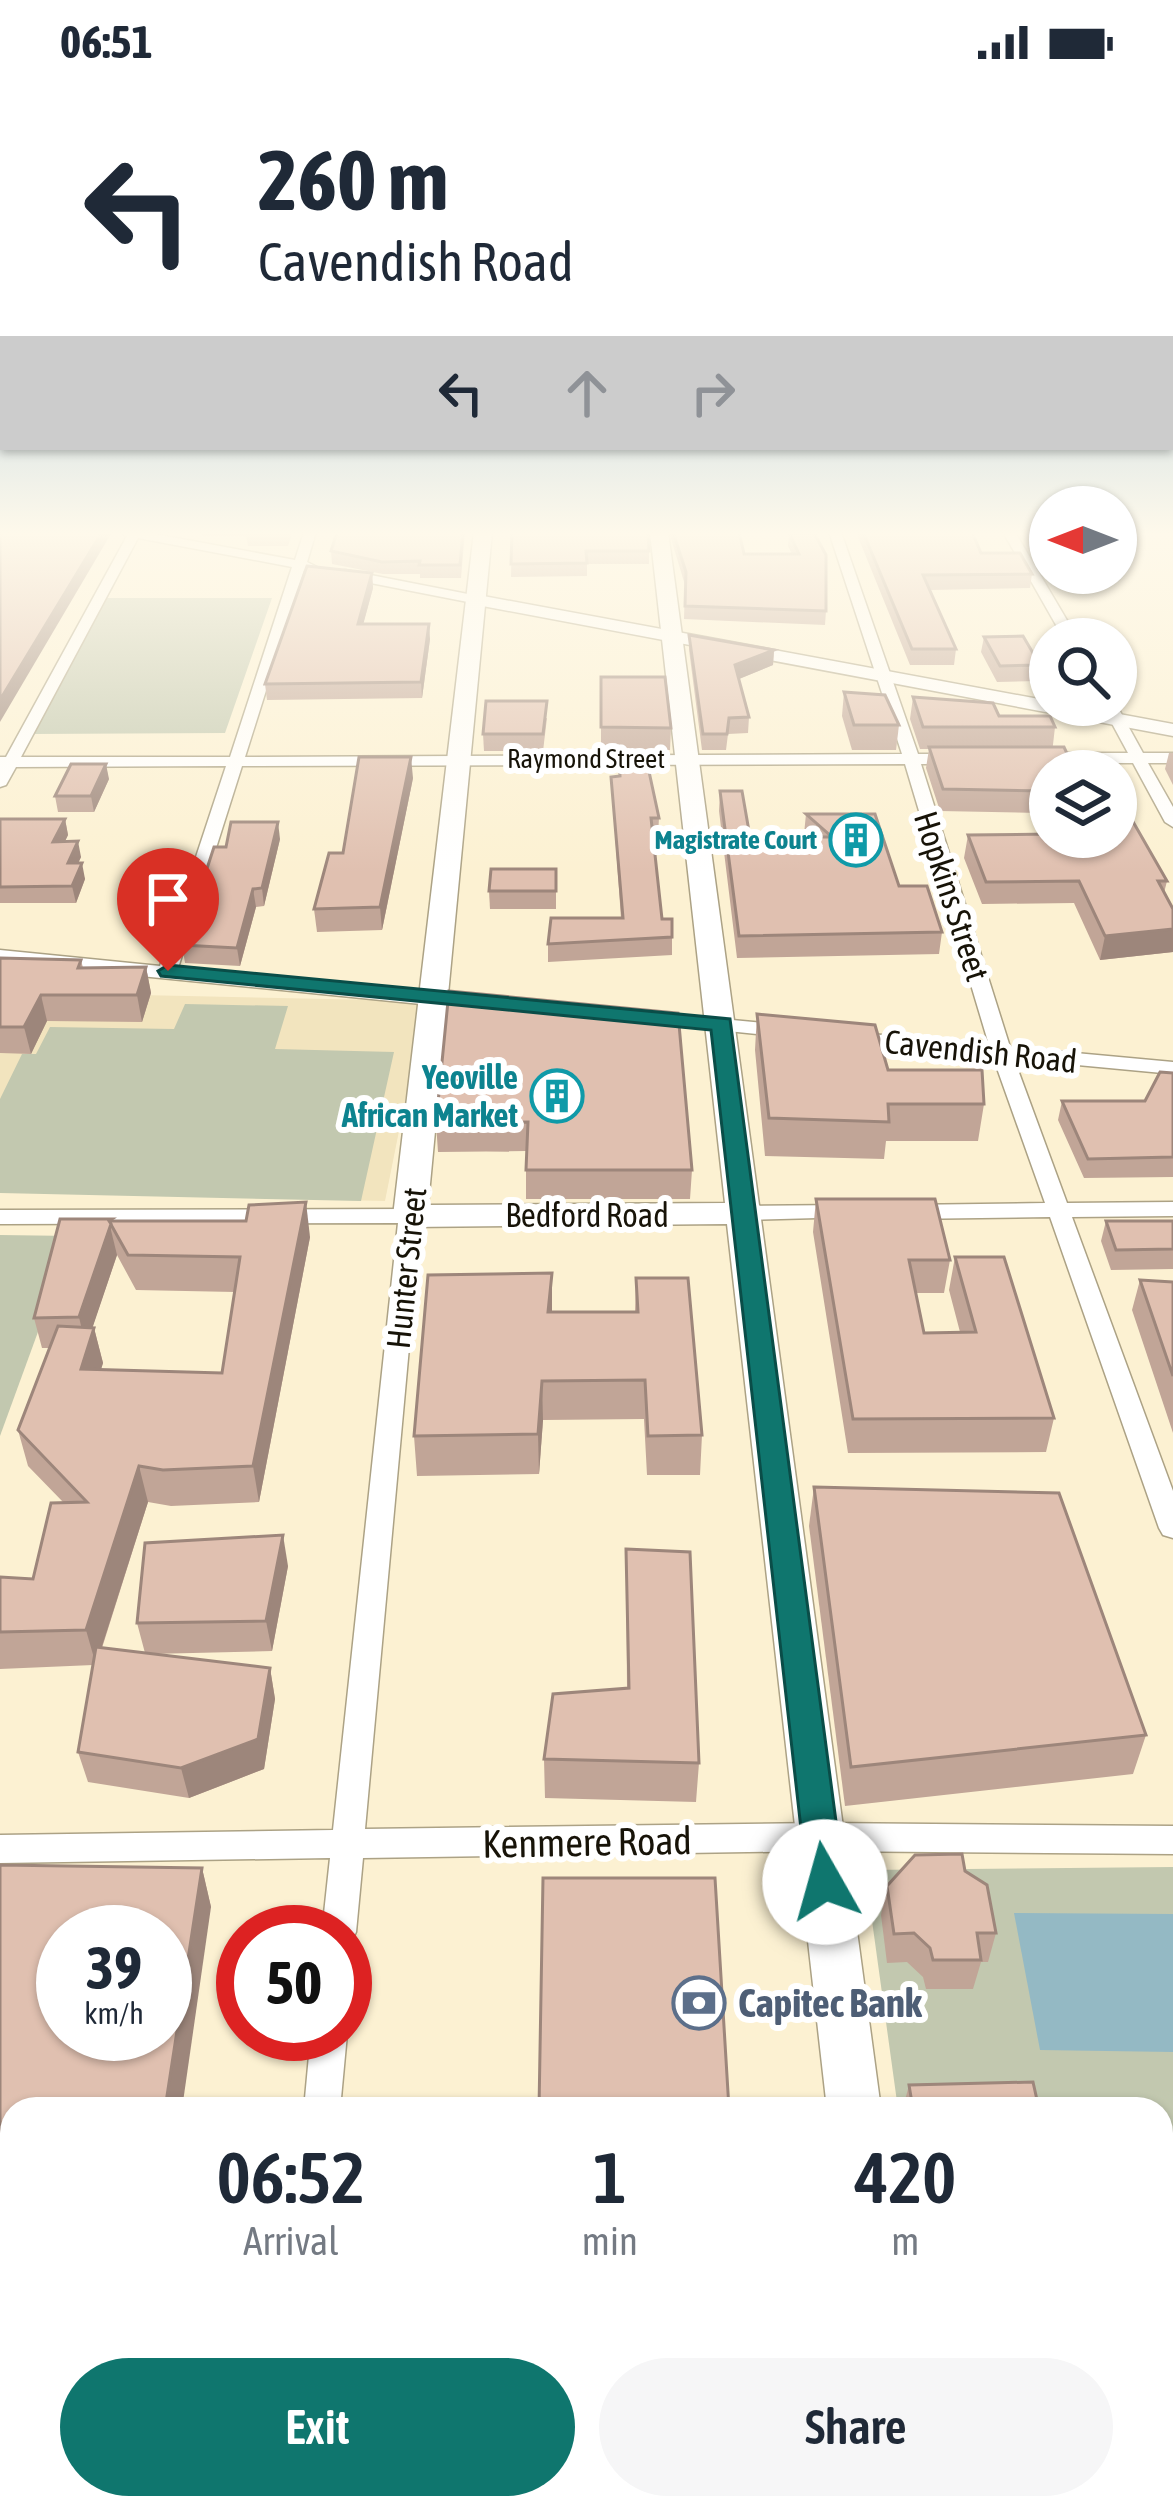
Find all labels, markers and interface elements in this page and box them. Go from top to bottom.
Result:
text: 06:51 [60,16,153,68]
icon: left [60,132,216,288]
text: 260 m [258,132,448,228]
text: Cavendish Road [258,231,574,292]
icon: left [428,360,494,426]
icon: ahead [554,360,620,426]
icon: right [680,360,746,426]
north arrow [1029,486,1137,594]
map controls [1029,486,1137,858]
button: search [1029,618,1137,726]
street label: Raymond Street [507,743,665,774]
button: layers [1029,750,1137,858]
street label: Hopkins Street [907,806,997,986]
building icon: Magistrate Court [828,812,884,868]
place label: Magistrate Court [654,824,817,855]
pin [117,848,219,971]
icon: arrive [135,866,201,932]
street label: Cavendish Road [883,1022,1079,1080]
place label: Yeoville African Market [341,1058,518,1134]
building icon: Yeoville African Market [529,1068,585,1124]
street label: Hunter Street [379,1185,433,1351]
street label: Bedford Road [505,1196,669,1234]
street label: Kenmere Road [482,1818,692,1866]
position arrow [762,1819,888,1945]
speed limit sign: 50 [216,1905,372,2061]
text: 39 [86,1933,142,2002]
bank icon: Capitec Bank [671,1975,727,2031]
place label: Capitec Bank [738,1981,923,2025]
text: km/h [84,1996,144,2030]
text: 06:52 [217,2136,365,2218]
text: 1 [593,2136,627,2218]
text: 420 [855,2136,956,2218]
text: Arrival [243,2219,339,2263]
text: min [582,2219,638,2263]
text: m [891,2219,919,2263]
button: Exit [60,2358,575,2496]
button: Share [599,2358,1113,2496]

